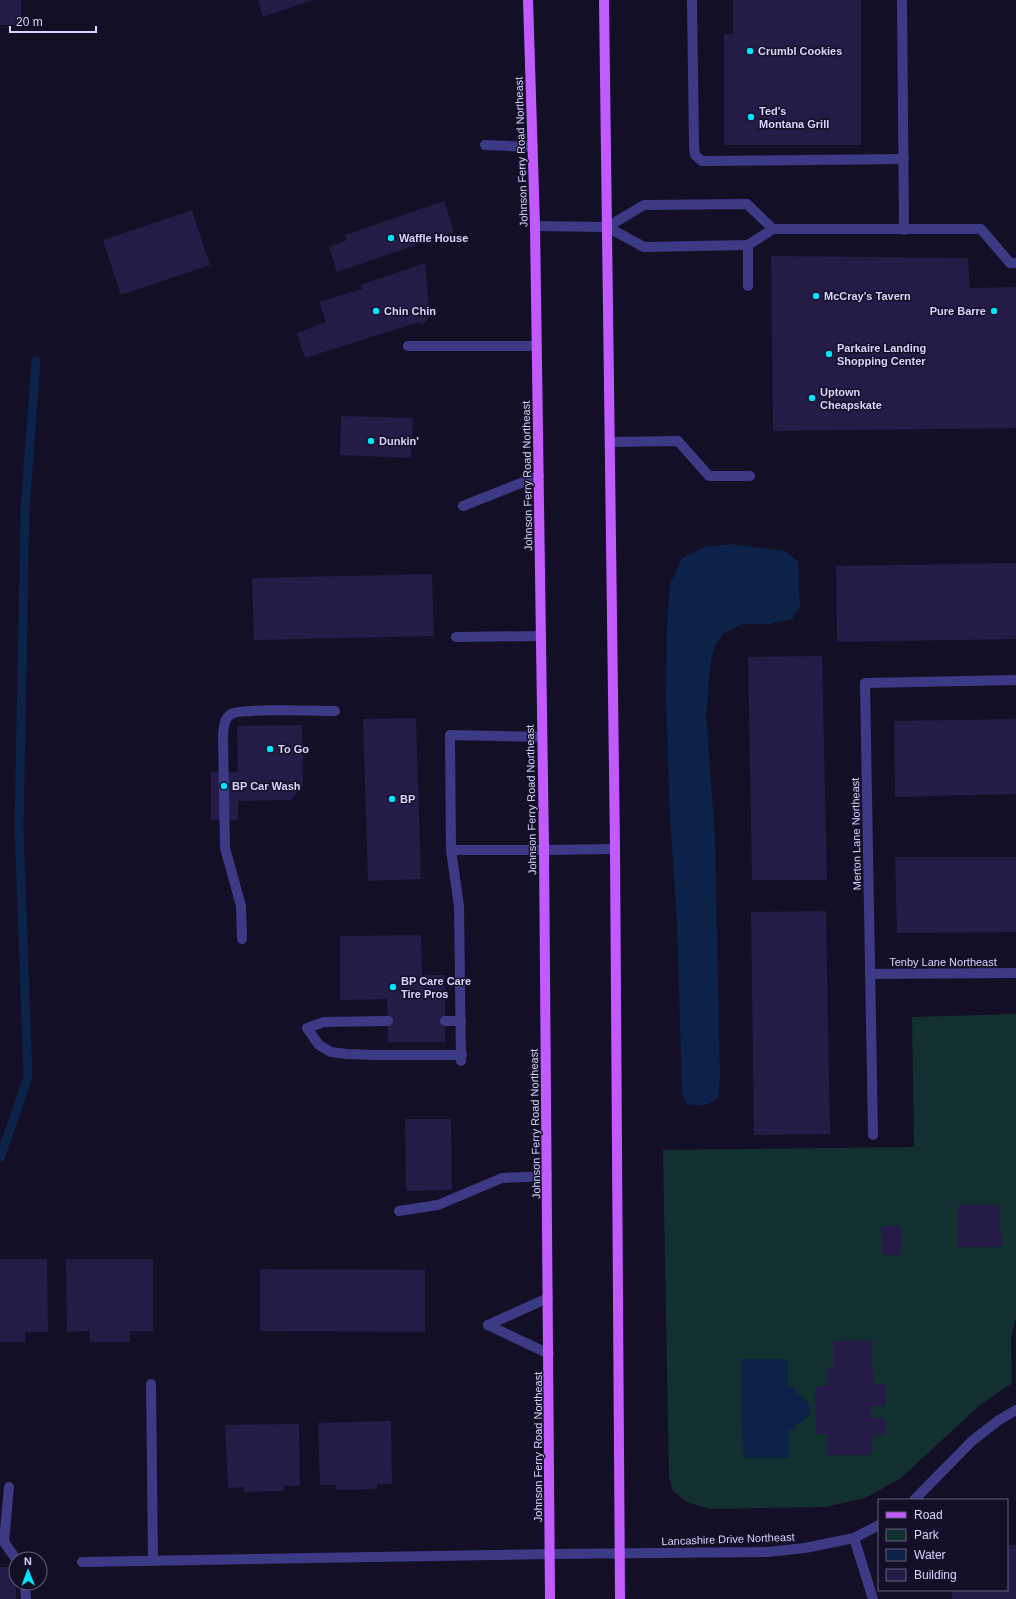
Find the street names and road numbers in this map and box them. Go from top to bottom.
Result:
street label: Johnson Ferry Road Northeast [512,77,530,227]
street label: Johnson Ferry Road Northeast [520,401,534,551]
street label: Johnson Ferry Road Northeast [524,725,538,875]
street label: Merton Lane Northeast [849,778,863,890]
street label: Tenby Lane Northeast [889,956,997,968]
street label: Johnson Ferry Road Northeast [528,1049,542,1199]
street label: Johnson Ferry Road Northeast [532,1372,544,1522]
street label: Lancashire Drive Northeast [661,1531,795,1547]

